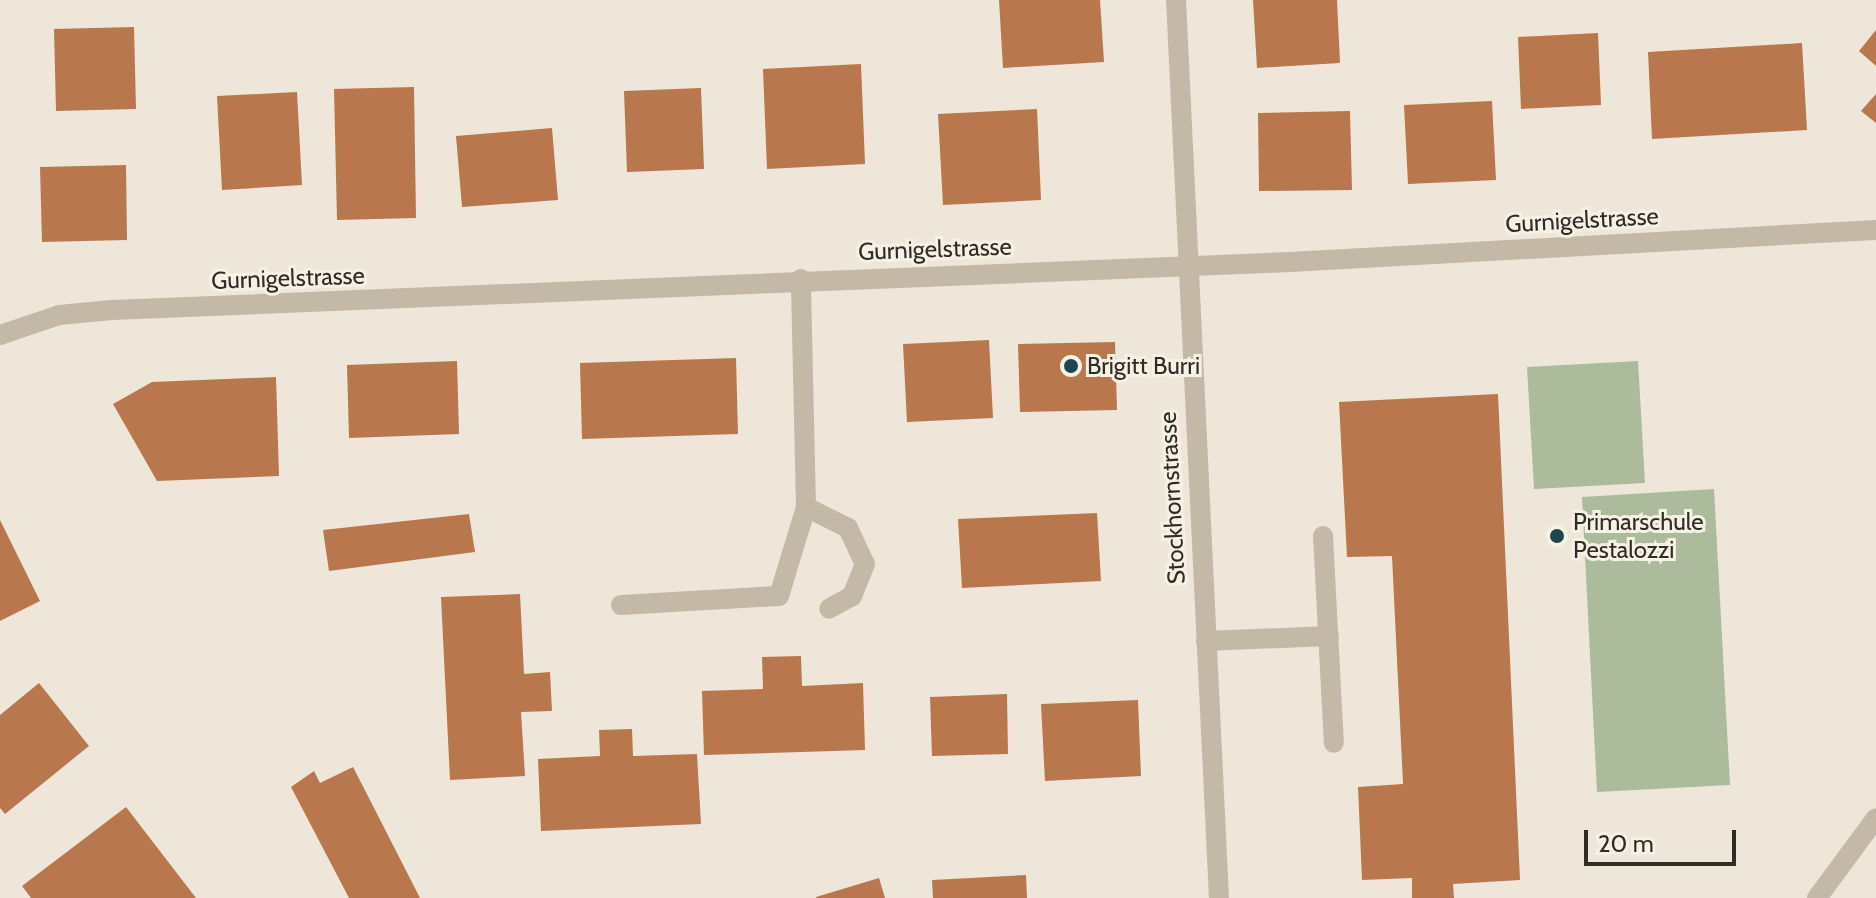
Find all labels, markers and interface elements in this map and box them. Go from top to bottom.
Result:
street label: Gurnigelstrasse [1505,202,1659,238]
street label: Gurnigelstrasse [858,232,1012,266]
street label: Gurnigelstrasse [211,261,365,295]
place label: Brigitt Burri [1087,352,1200,380]
marker: Brigitt Burri [1062,357,1080,375]
street label: Stockhornstrasse [1153,411,1191,585]
place label: Primarschule Pestalozzi [1573,508,1704,564]
marker: Primarschule Pestalozzi [1548,527,1566,545]
scale bar [1588,814,1740,864]
text: 20 m [1598,829,1654,858]

